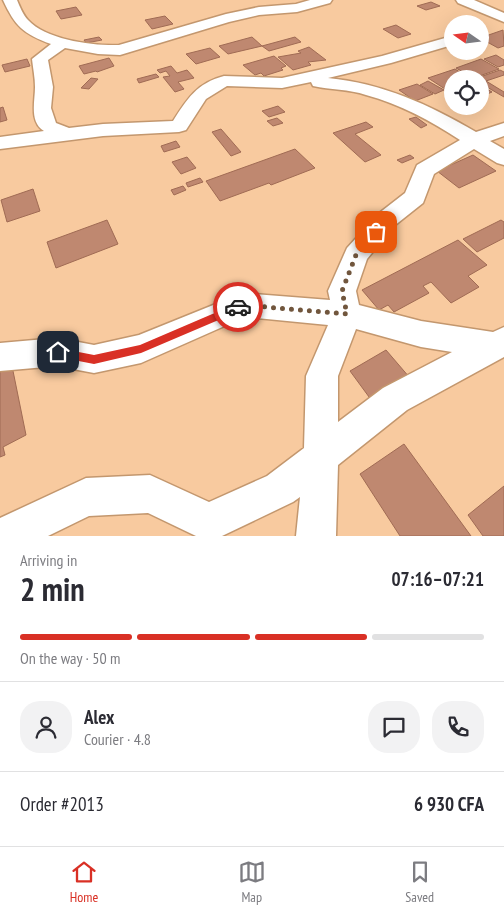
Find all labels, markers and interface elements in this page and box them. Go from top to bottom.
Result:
north arrow [444,15,489,60]
map controls [444,15,489,115]
button: locate [444,70,489,115]
pin [355,211,397,253]
icon: bag [362,218,390,246]
courier [213,282,263,332]
icon: car [224,293,252,321]
pin [37,331,79,373]
icon: home [44,338,72,366]
text: Arriving in [20,550,77,570]
text: 07:16–07:21 [391,567,484,591]
text: 2 min [20,568,85,610]
text: On the way · 50 m [20,648,120,668]
button: person [20,701,72,753]
button: chat [368,701,420,753]
button: phone [432,701,484,753]
text: Alex [84,705,114,729]
text: Courier · 4.8 [84,729,151,749]
text: Order #2013 [20,792,104,816]
text: 6 930 CFA [414,792,484,816]
tab: Home [70,858,98,906]
tab: Map [238,858,266,906]
tab: Saved [405,858,434,906]

